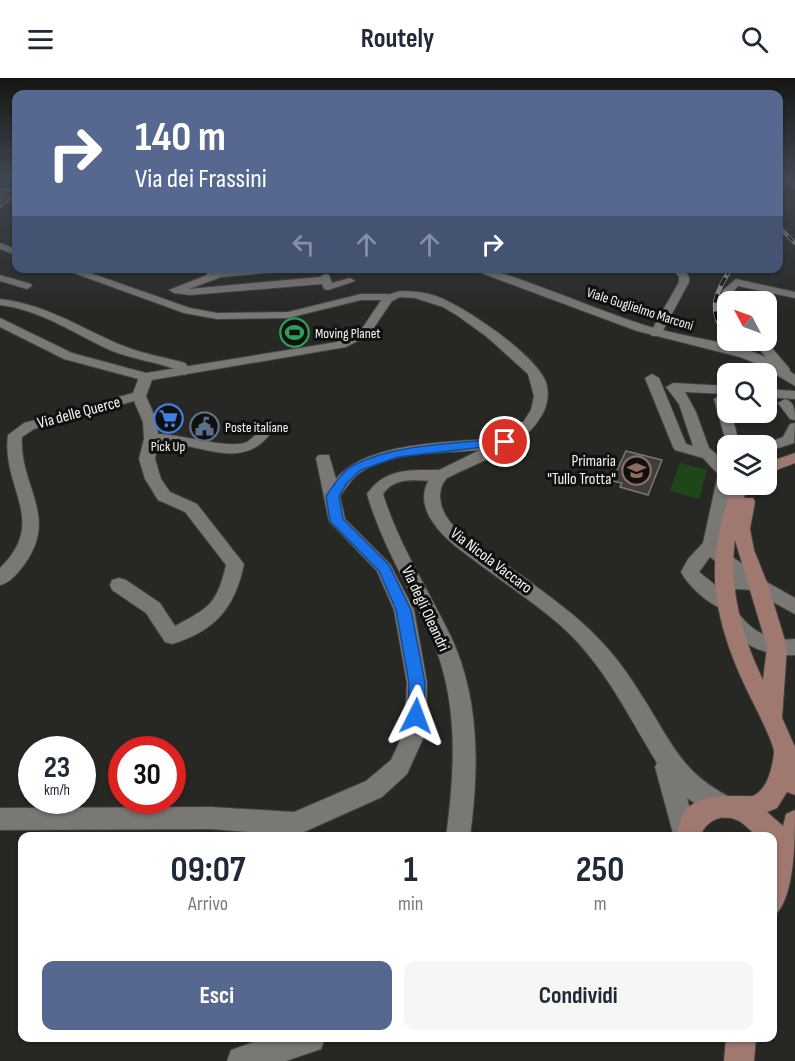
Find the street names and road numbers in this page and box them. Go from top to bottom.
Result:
street label: Viale Guglielmo Marconi [584,284,696,334]
street label: Via delle Querce [35,393,123,433]
street label: Via Nicola Vaccaro [446,524,536,598]
street label: Via degli Oleandri [397,563,453,655]

